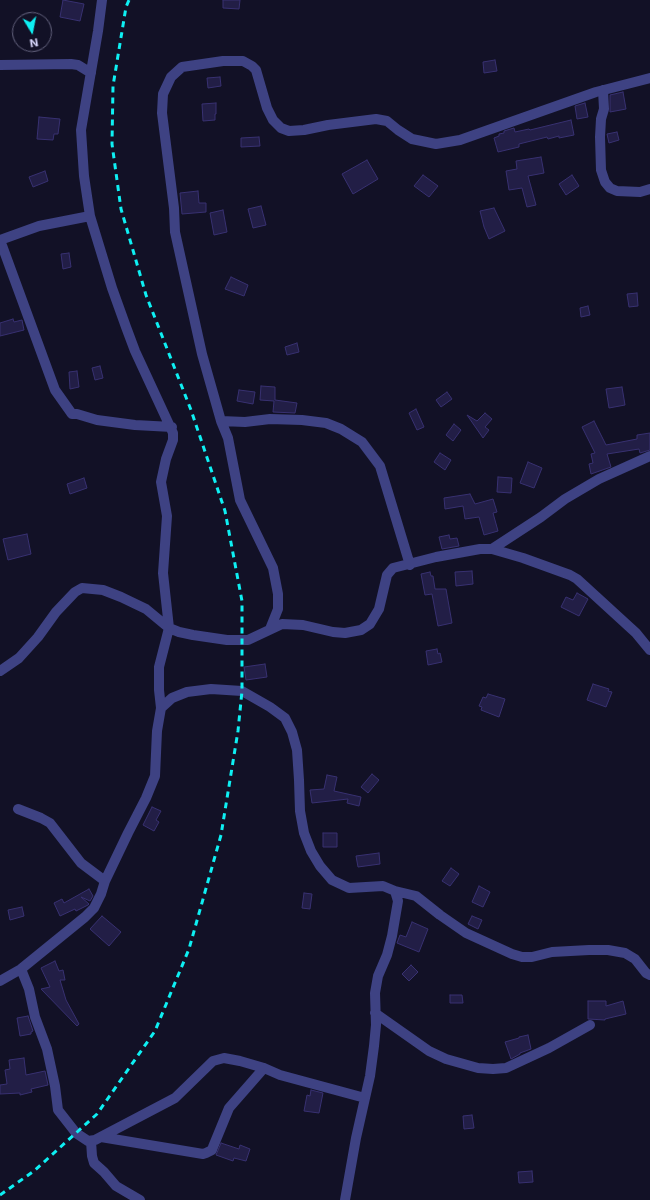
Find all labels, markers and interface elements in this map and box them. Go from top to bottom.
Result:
north arrow [12,12,52,52]
text: N [29,35,39,50]

